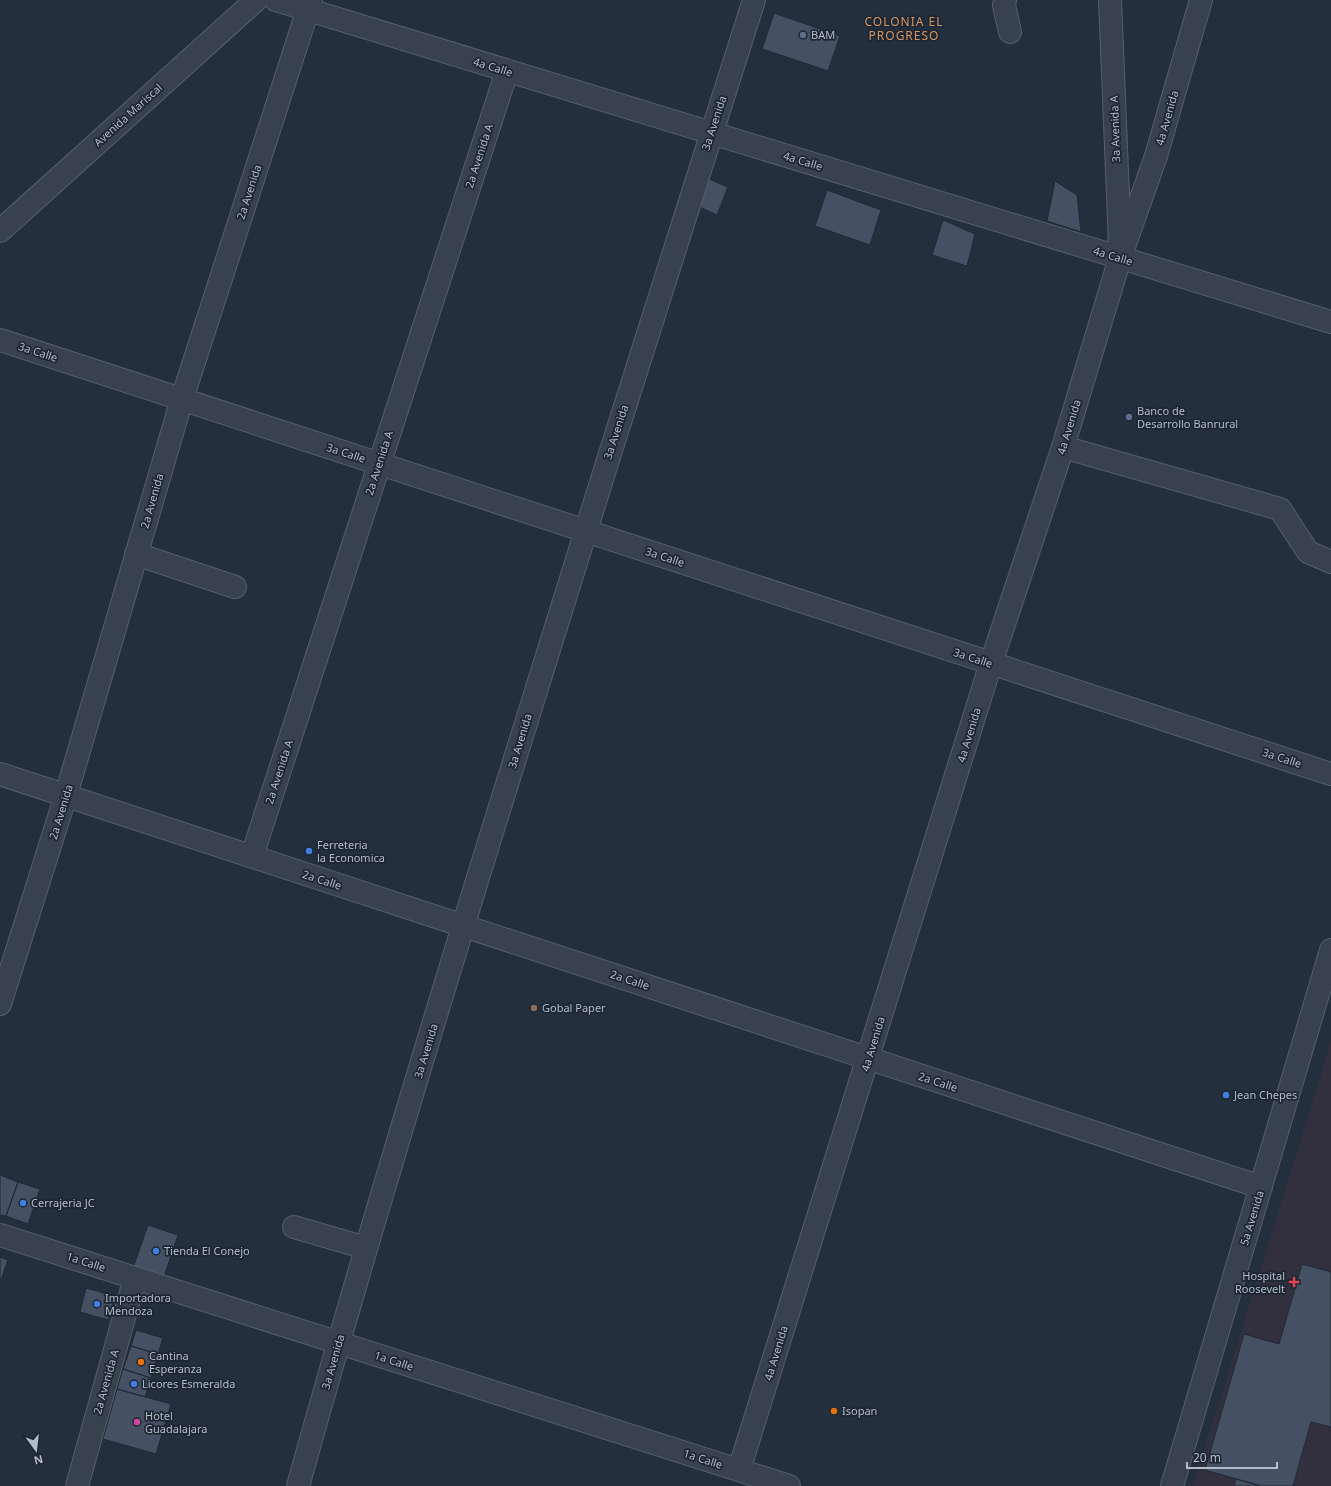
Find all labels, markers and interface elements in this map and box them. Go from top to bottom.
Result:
district label: COLONIA EL PROGRESO [864,13,944,44]
place label: BAM [811,27,835,42]
marker: BAM [798,30,808,40]
street label: 4a Calle [472,53,515,80]
street label: Avenida Mariscal [90,80,165,149]
street label: 4a Avenida [1151,89,1182,147]
street label: 3a Avenida [698,94,729,152]
street label: 3a Avenida A [1106,95,1123,163]
street label: 2a Avenida A [461,121,496,190]
street label: 4a Calle [782,147,825,174]
street label: 2a Avenida [233,163,264,221]
street label: 4a Calle [1092,242,1135,269]
street label: 3a Calle [17,338,60,365]
street label: 4a Avenida [1053,398,1084,456]
street label: 3a Avenida [600,403,631,461]
place label: Banco de Desarrollo Banrural [1137,403,1238,431]
marker: Banco de Desarrollo Banrural [1124,412,1134,422]
street label: 2a Avenida A [361,428,396,497]
street label: 3a Calle [325,439,368,466]
street label: 2a Avenida [136,472,167,530]
street label: 3a Calle [644,543,687,570]
street label: 3a Calle [952,644,995,671]
street label: 4a Avenida [953,706,984,764]
street label: 3a Avenida [504,712,535,770]
street label: 2a Avenida A [261,737,296,806]
street label: 3a Calle [1261,744,1304,771]
street label: 2a Avenida [45,783,76,841]
place label: Ferreteria la Economica [317,837,385,865]
marker: Ferreteria la Economica [304,846,314,856]
street label: 2a Calle [301,866,344,893]
street label: 2a Calle [609,966,652,993]
place label: Gobal Paper [542,1000,606,1015]
marker: Gobal Paper [529,1003,539,1013]
street label: 4a Avenida [857,1015,888,1073]
street label: 3a Avenida [410,1022,441,1080]
street label: 2a Calle [917,1068,960,1095]
place label: Jean Chepes [1233,1087,1297,1102]
marker: Jean Chepes [1221,1090,1231,1100]
street label: 5a Avenida [1236,1189,1267,1247]
place label: Cerrajeria JC [31,1195,95,1210]
marker: Cerrajeria JC [18,1198,28,1208]
place label: Tienda El Conejo [164,1243,250,1258]
marker: Tienda El Conejo [151,1246,161,1256]
street label: 1a Calle [65,1248,108,1275]
place label: Hospital Roosevelt [1235,1268,1285,1296]
marker: Hospital Roosevelt [1288,1276,1300,1288]
place label: Importadora Mendoza [105,1290,171,1318]
marker: Importadora Mendoza [92,1299,102,1309]
street label: 4a Avenida [760,1324,791,1382]
street label: 3a Avenida [317,1333,348,1391]
street label: 2a Avenida A [89,1347,122,1416]
street label: 1a Calle [373,1347,416,1374]
place label: Cantina Esperanza [149,1348,202,1376]
marker: Cantina Esperanza [136,1357,146,1367]
place label: Licores Esmeralda [142,1376,235,1391]
marker: Licores Esmeralda [129,1379,139,1389]
place label: Isopan [842,1403,877,1418]
marker: Isopan [829,1406,839,1416]
place label: Hotel Guadalajara [145,1408,207,1436]
marker: Hotel Guadalajara [132,1417,142,1427]
north arrow [16,1430,56,1470]
scale bar [1187,1444,1277,1470]
street label: 1a Calle [682,1445,725,1472]
text: 20 m [1193,1449,1221,1466]
text: N [32,1452,45,1469]

